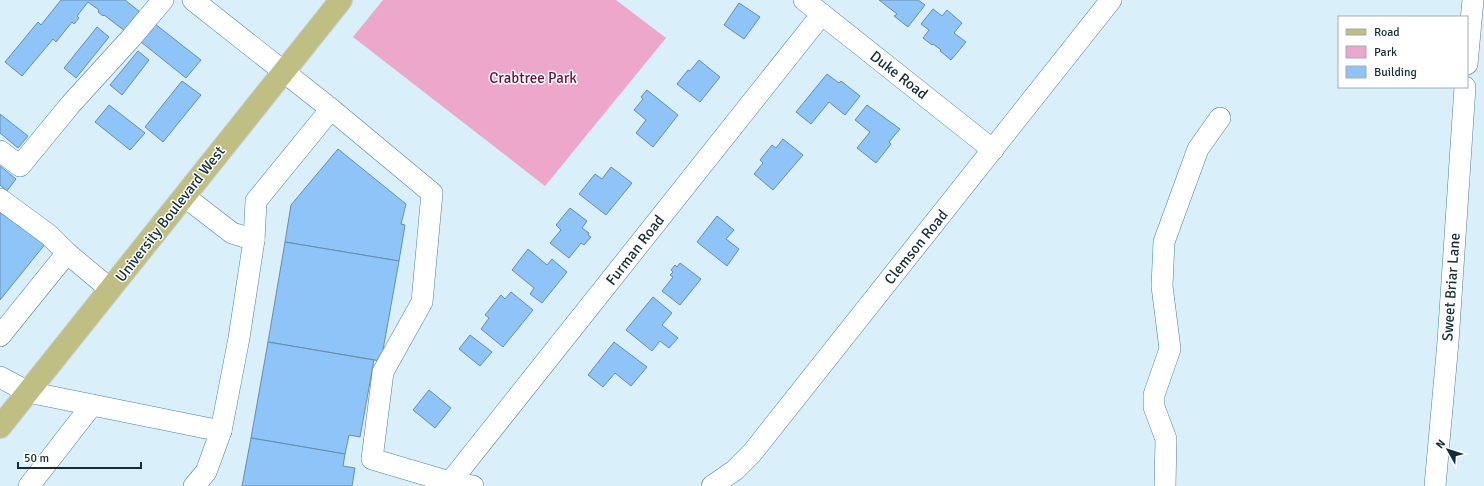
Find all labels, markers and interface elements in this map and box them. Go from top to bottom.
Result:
legend [1338,16,1468,88]
text: Road [1374,25,1400,40]
text: Park [1374,45,1397,60]
street label: Duke Road [867,47,931,103]
text: Building [1374,65,1417,80]
park label: Crabtree Park [489,69,577,87]
street label: University Boulevard West [111,143,229,285]
street label: Clemson Road [880,206,952,288]
street label: Furman Road [602,211,668,289]
street label: Sweet Briar Lane [1438,232,1464,342]
north arrow [1428,430,1468,470]
text: N [1433,437,1448,451]
scale bar [18,444,141,470]
text: 50 m [24,451,49,466]

